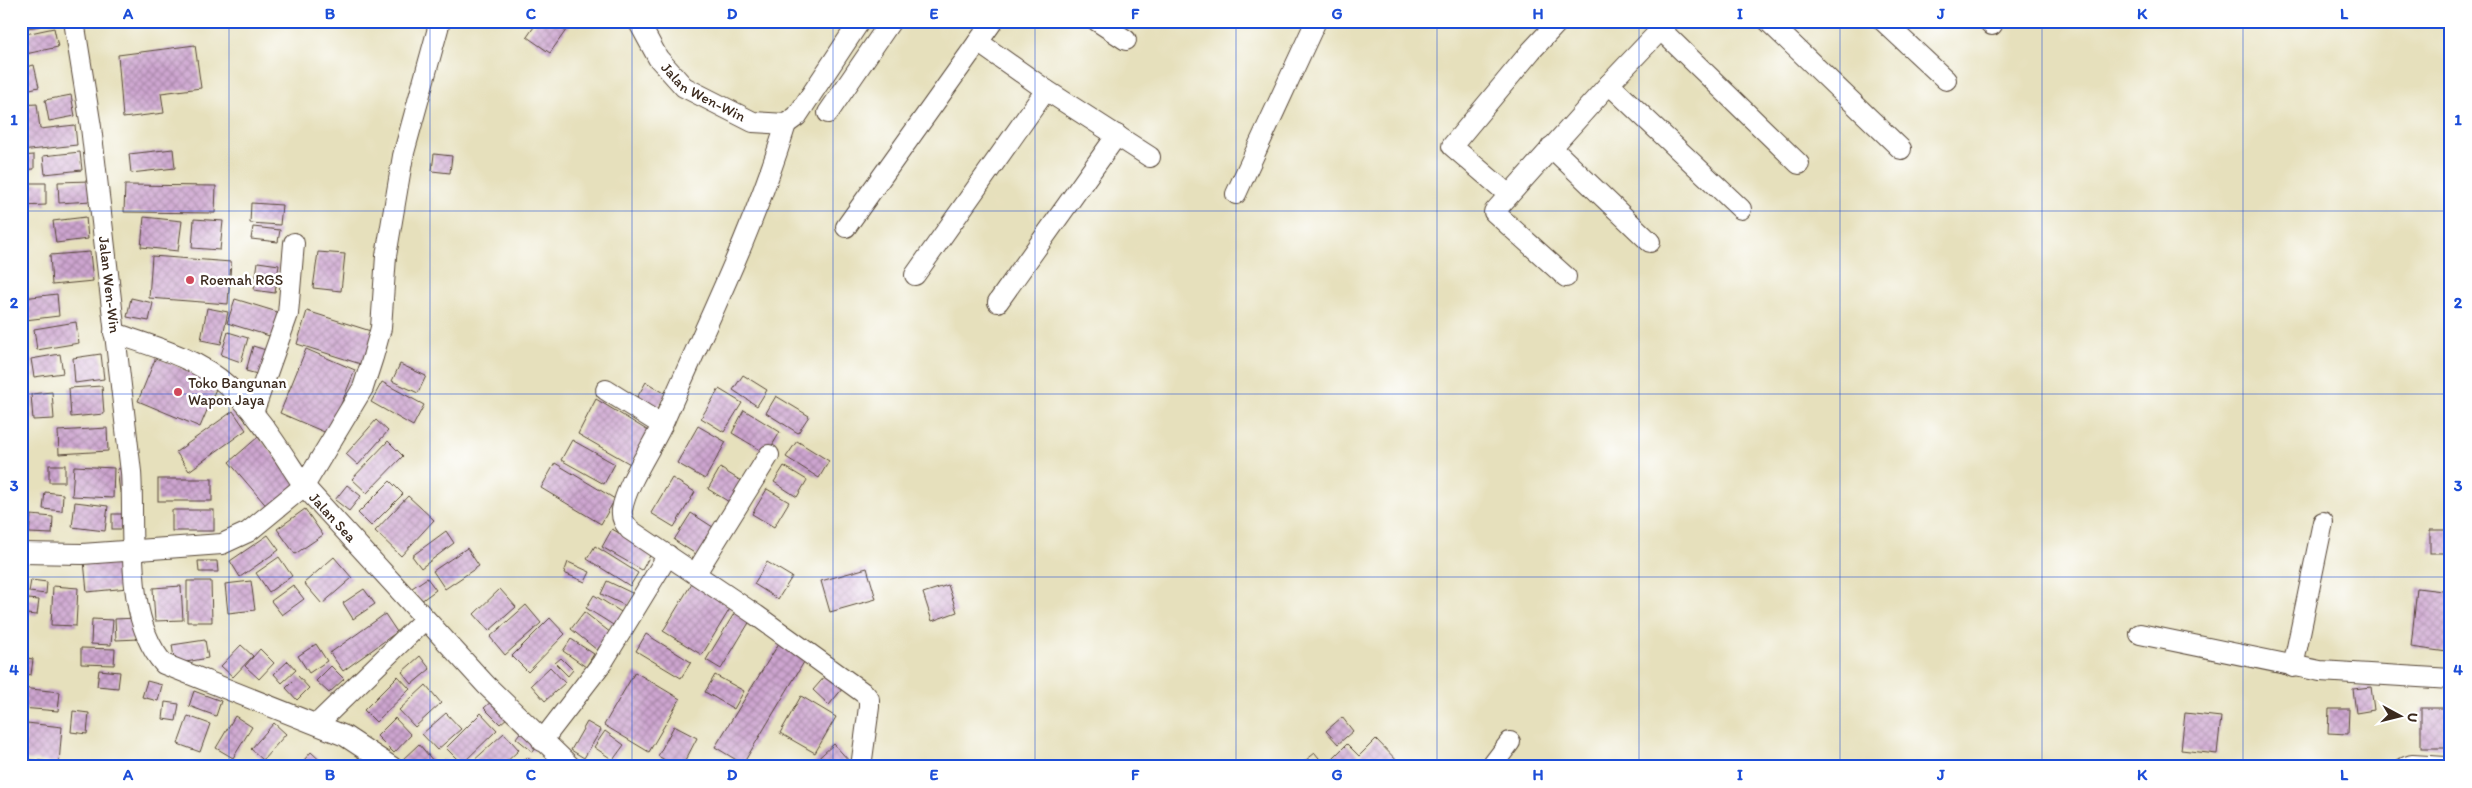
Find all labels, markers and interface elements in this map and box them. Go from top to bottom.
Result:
text: A [122,4,134,23]
text: B [325,4,336,23]
text: C [526,4,537,23]
text: D [727,4,738,23]
text: E [930,4,939,23]
text: F [1131,4,1140,23]
text: G [1331,4,1343,23]
text: H [1532,4,1544,23]
text: I [1737,4,1743,23]
text: J [1936,4,1945,23]
text: K [2137,4,2148,23]
text: L [2340,4,2349,23]
street label: Jalan Wen-Win [657,59,749,126]
text: 1 [10,110,18,129]
text: 1 [2454,110,2462,129]
street label: Jalan Wen-Win [95,235,124,335]
place label: Roemah RGS [200,271,283,289]
marker: Roemah RGS [184,274,196,286]
text: 2 [10,293,19,312]
text: 2 [2454,293,2463,312]
place label: Toko Bangunan Wapon Jaya [188,374,286,409]
marker: Toko Bangunan Wapon Jaya [172,386,184,398]
text: 3 [10,476,19,495]
text: 3 [2454,476,2463,495]
street label: Jalan Sea [305,489,360,546]
text: 4 [9,660,19,679]
text: 4 [2453,660,2463,679]
north arrow [2374,690,2424,740]
text: U [2403,712,2421,723]
text: A [122,765,134,784]
text: B [325,765,336,784]
text: C [526,765,537,784]
text: D [727,765,738,784]
text: E [930,765,939,784]
text: F [1131,765,1140,784]
text: G [1331,765,1343,784]
text: H [1532,765,1544,784]
text: I [1737,765,1743,784]
text: J [1936,765,1945,784]
text: K [2137,765,2148,784]
text: L [2340,765,2349,784]

